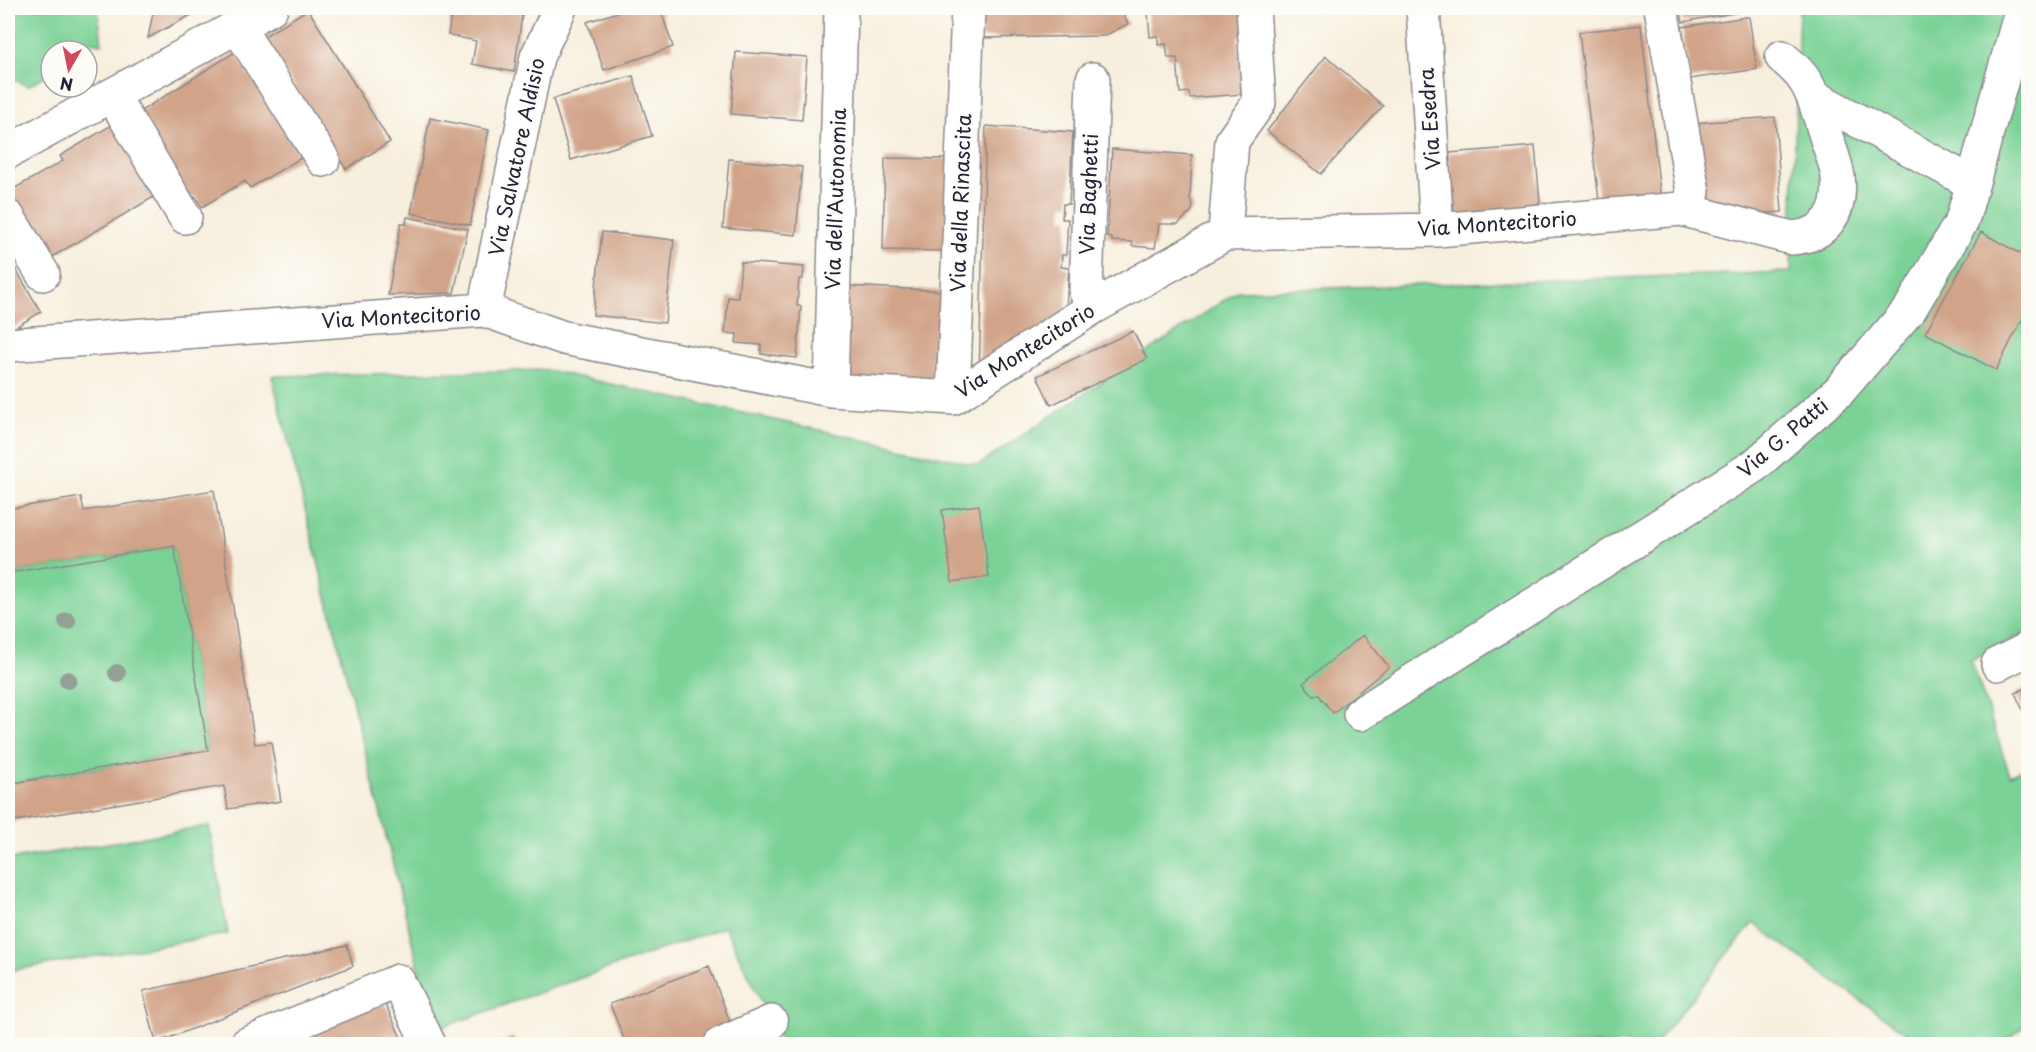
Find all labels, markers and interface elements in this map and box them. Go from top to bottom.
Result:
north arrow [39,39,99,99]
street label: Via Salvatore Aldisio [480,55,552,259]
street label: Via Esedra [1410,67,1448,171]
text: N [58,72,75,98]
street label: Via dell'Autonomia [817,107,853,291]
street label: Via della Rinascita [942,113,978,293]
street label: Via Baghetti [1071,133,1105,255]
street label: Via Montecitorio [1416,202,1578,244]
street label: Via Montecitorio [949,295,1100,405]
street label: Via Montecitorio [320,297,481,335]
street label: Via G. Patti [1730,390,1834,484]

